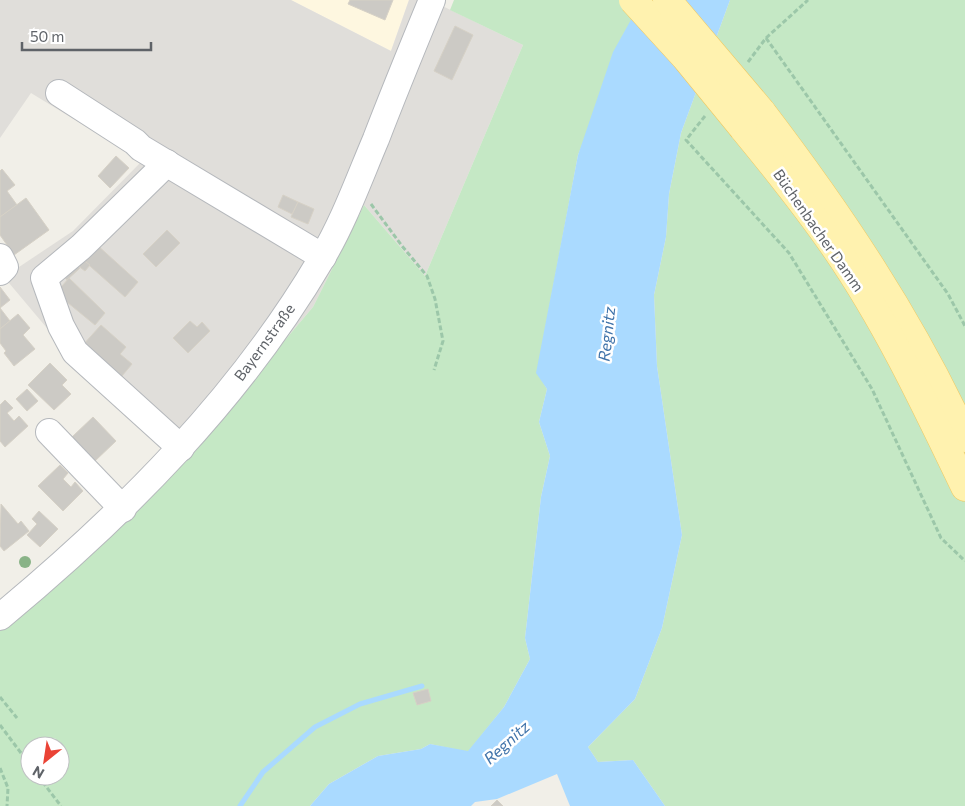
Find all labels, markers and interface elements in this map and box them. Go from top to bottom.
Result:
scale bar [22,20,151,52]
text: 50 m [30,27,64,45]
street label: Büchenbacher Damm [770,165,868,295]
street label: Bayernstraße [230,300,298,384]
water label: Regnitz [594,306,618,362]
water label: Regnitz [479,716,533,767]
north arrow [20,736,70,786]
text: N [29,763,47,783]

